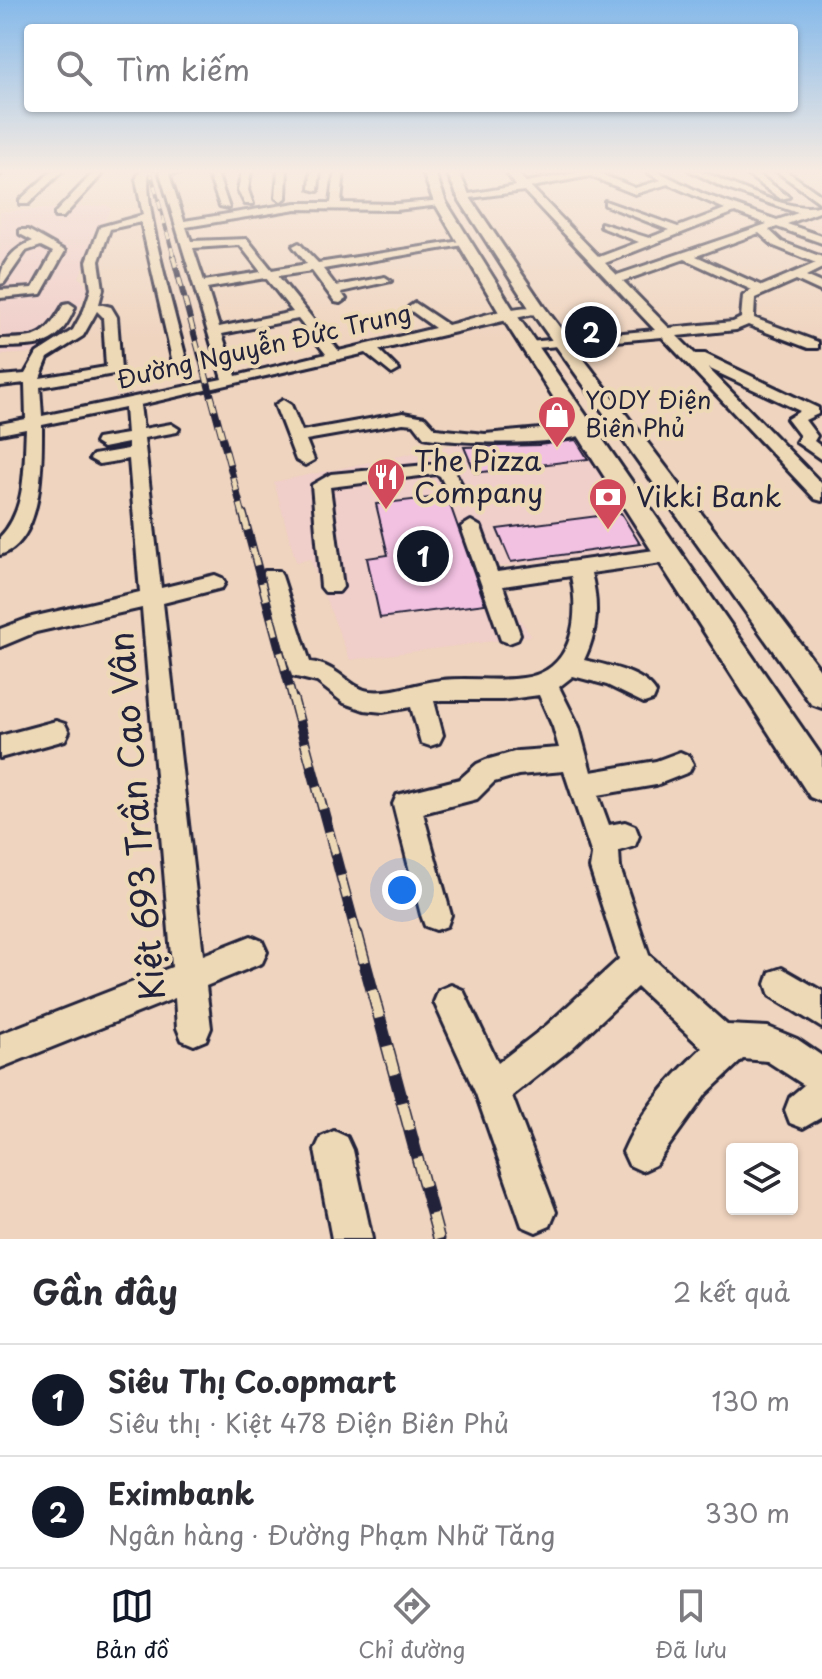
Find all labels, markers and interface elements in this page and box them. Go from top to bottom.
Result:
search box [24,24,798,112]
icon: search [52,46,96,90]
text: Tìm kiếm [116,46,250,91]
street label: Đường Nguyễn Đức Trung [113,294,414,396]
pin: 2 [565,302,617,362]
place label: YODY Điện Biên Phủ [585,381,711,445]
shop icon: YODY Điện Biên Phủ [536,394,578,449]
place label: The Pizza Company [414,438,543,513]
restaurant icon: The Pizza Company [365,456,407,511]
place label: Vikki Bank [636,474,782,517]
bank icon: Vikki Bank [587,476,629,531]
pin: 1 [397,526,449,586]
street label: Kiệt 693 Trần Cao Vân [93,630,177,1003]
your location [382,870,422,910]
map controls [726,1143,798,1215]
button: layers [726,1143,798,1215]
text: Gần đây [32,1265,178,1317]
text: 2 kết quả [673,1272,790,1311]
text: Siêu Thị Co.opmart [108,1358,397,1403]
text: 1 [52,1381,64,1420]
text: 130 m [711,1381,790,1420]
text: Siêu thị · Kiệt 478 Điện Biên Phủ [108,1403,509,1442]
text: Eximbank [108,1470,254,1515]
text: 2 [49,1493,67,1532]
text: 330 m [705,1493,790,1532]
text: Ngân hàng · Đường Phạm Nhữ Tăng [108,1515,555,1554]
tab: Bản đồ [95,1584,169,1665]
tab: Chỉ đường [358,1584,465,1665]
tab: Đã lưu [655,1584,727,1665]

